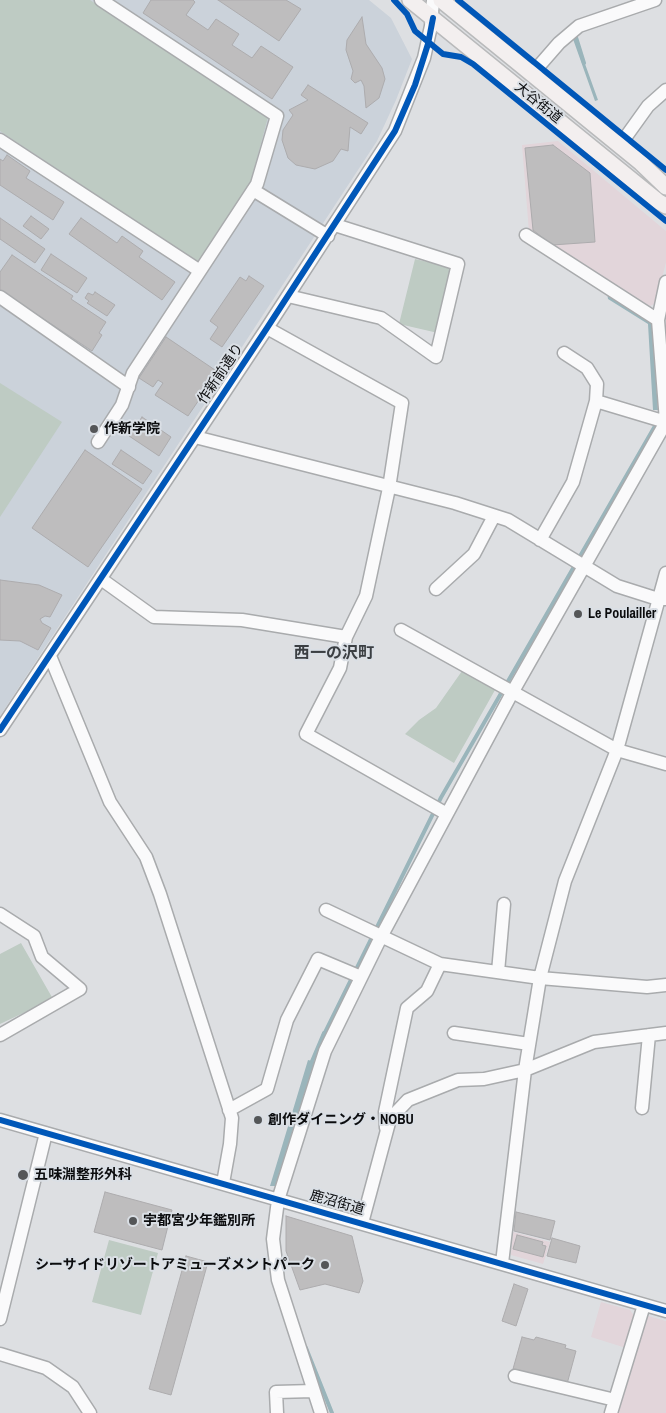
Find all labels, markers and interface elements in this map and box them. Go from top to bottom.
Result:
street label: 大谷街道 [511,79,565,127]
street label: 作新前通り [194,340,248,408]
place label: 作新学院 [104,421,160,437]
marker: 作新学院 [88,423,100,435]
place label: Le Poulailler [588,606,656,622]
marker: Le Poulailler [572,608,584,620]
district label: 西一の沢町 [294,644,374,664]
place label: 創作ダイニング・NOBU [268,1112,414,1128]
marker: 創作ダイニング・NOBU [252,1114,264,1126]
place label: 五味淵整形外科 [34,1167,132,1183]
marker: 五味淵整形外科 [16,1168,30,1182]
street label: 鹿沼街道 [308,1187,366,1219]
place label: 宇都宮少年鑑別所 [143,1213,255,1229]
marker: 宇都宮少年鑑別所 [127,1215,139,1227]
place label: シーサイドリゾートアミューズメントパーク [35,1257,315,1273]
marker: シーサイドリゾートアミューズメントパーク [319,1259,331,1271]

